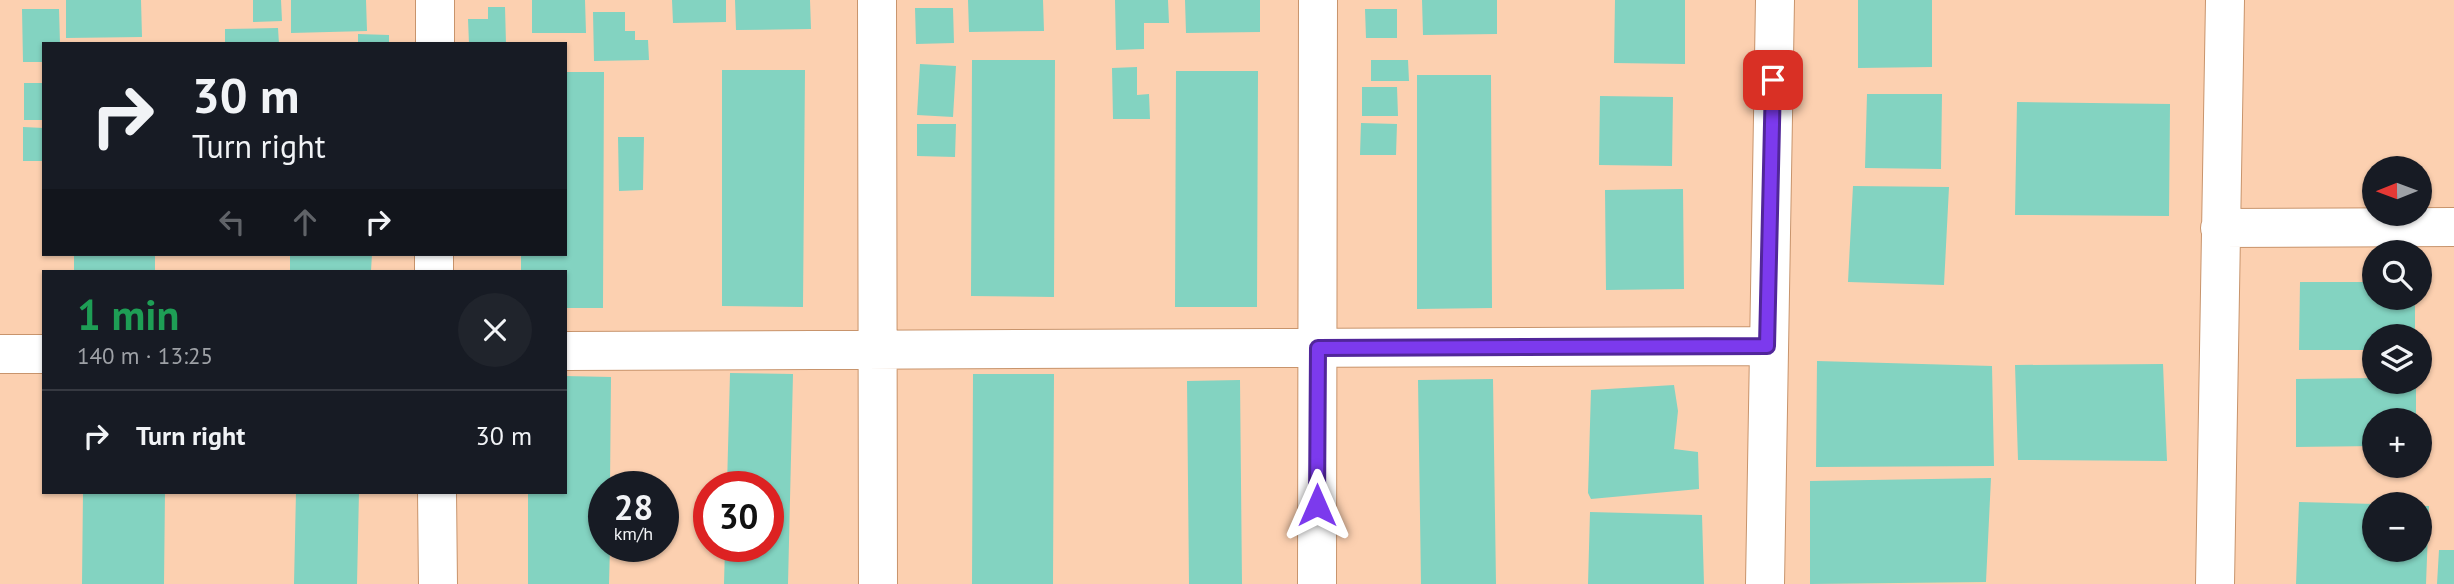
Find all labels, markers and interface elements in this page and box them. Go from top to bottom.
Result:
pin [1743,50,1803,110]
icon: arrive [1754,61,1792,99]
text: 30 m [192,63,299,127]
icon: right [77,70,168,161]
text: Turn right [192,125,326,167]
north arrow [2362,156,2432,226]
map controls [2362,156,2432,562]
icon: left [213,203,251,241]
icon: ahead [286,203,324,241]
icon: right [359,203,397,241]
button: search [2362,240,2432,310]
text: 1 min [77,287,179,342]
button: close [458,293,532,367]
button: layers [2362,324,2432,394]
text: 140 m · 13:25 [77,341,213,370]
button: + [2362,408,2432,478]
icon: right [77,417,115,455]
text: Turn right [136,419,245,452]
text: 30 m [476,419,532,452]
position arrow [1280,468,1354,542]
speed limit sign: 30 [693,471,784,562]
text: 28 [614,484,653,530]
button: − [2362,492,2432,562]
text: km/h [614,522,653,545]

